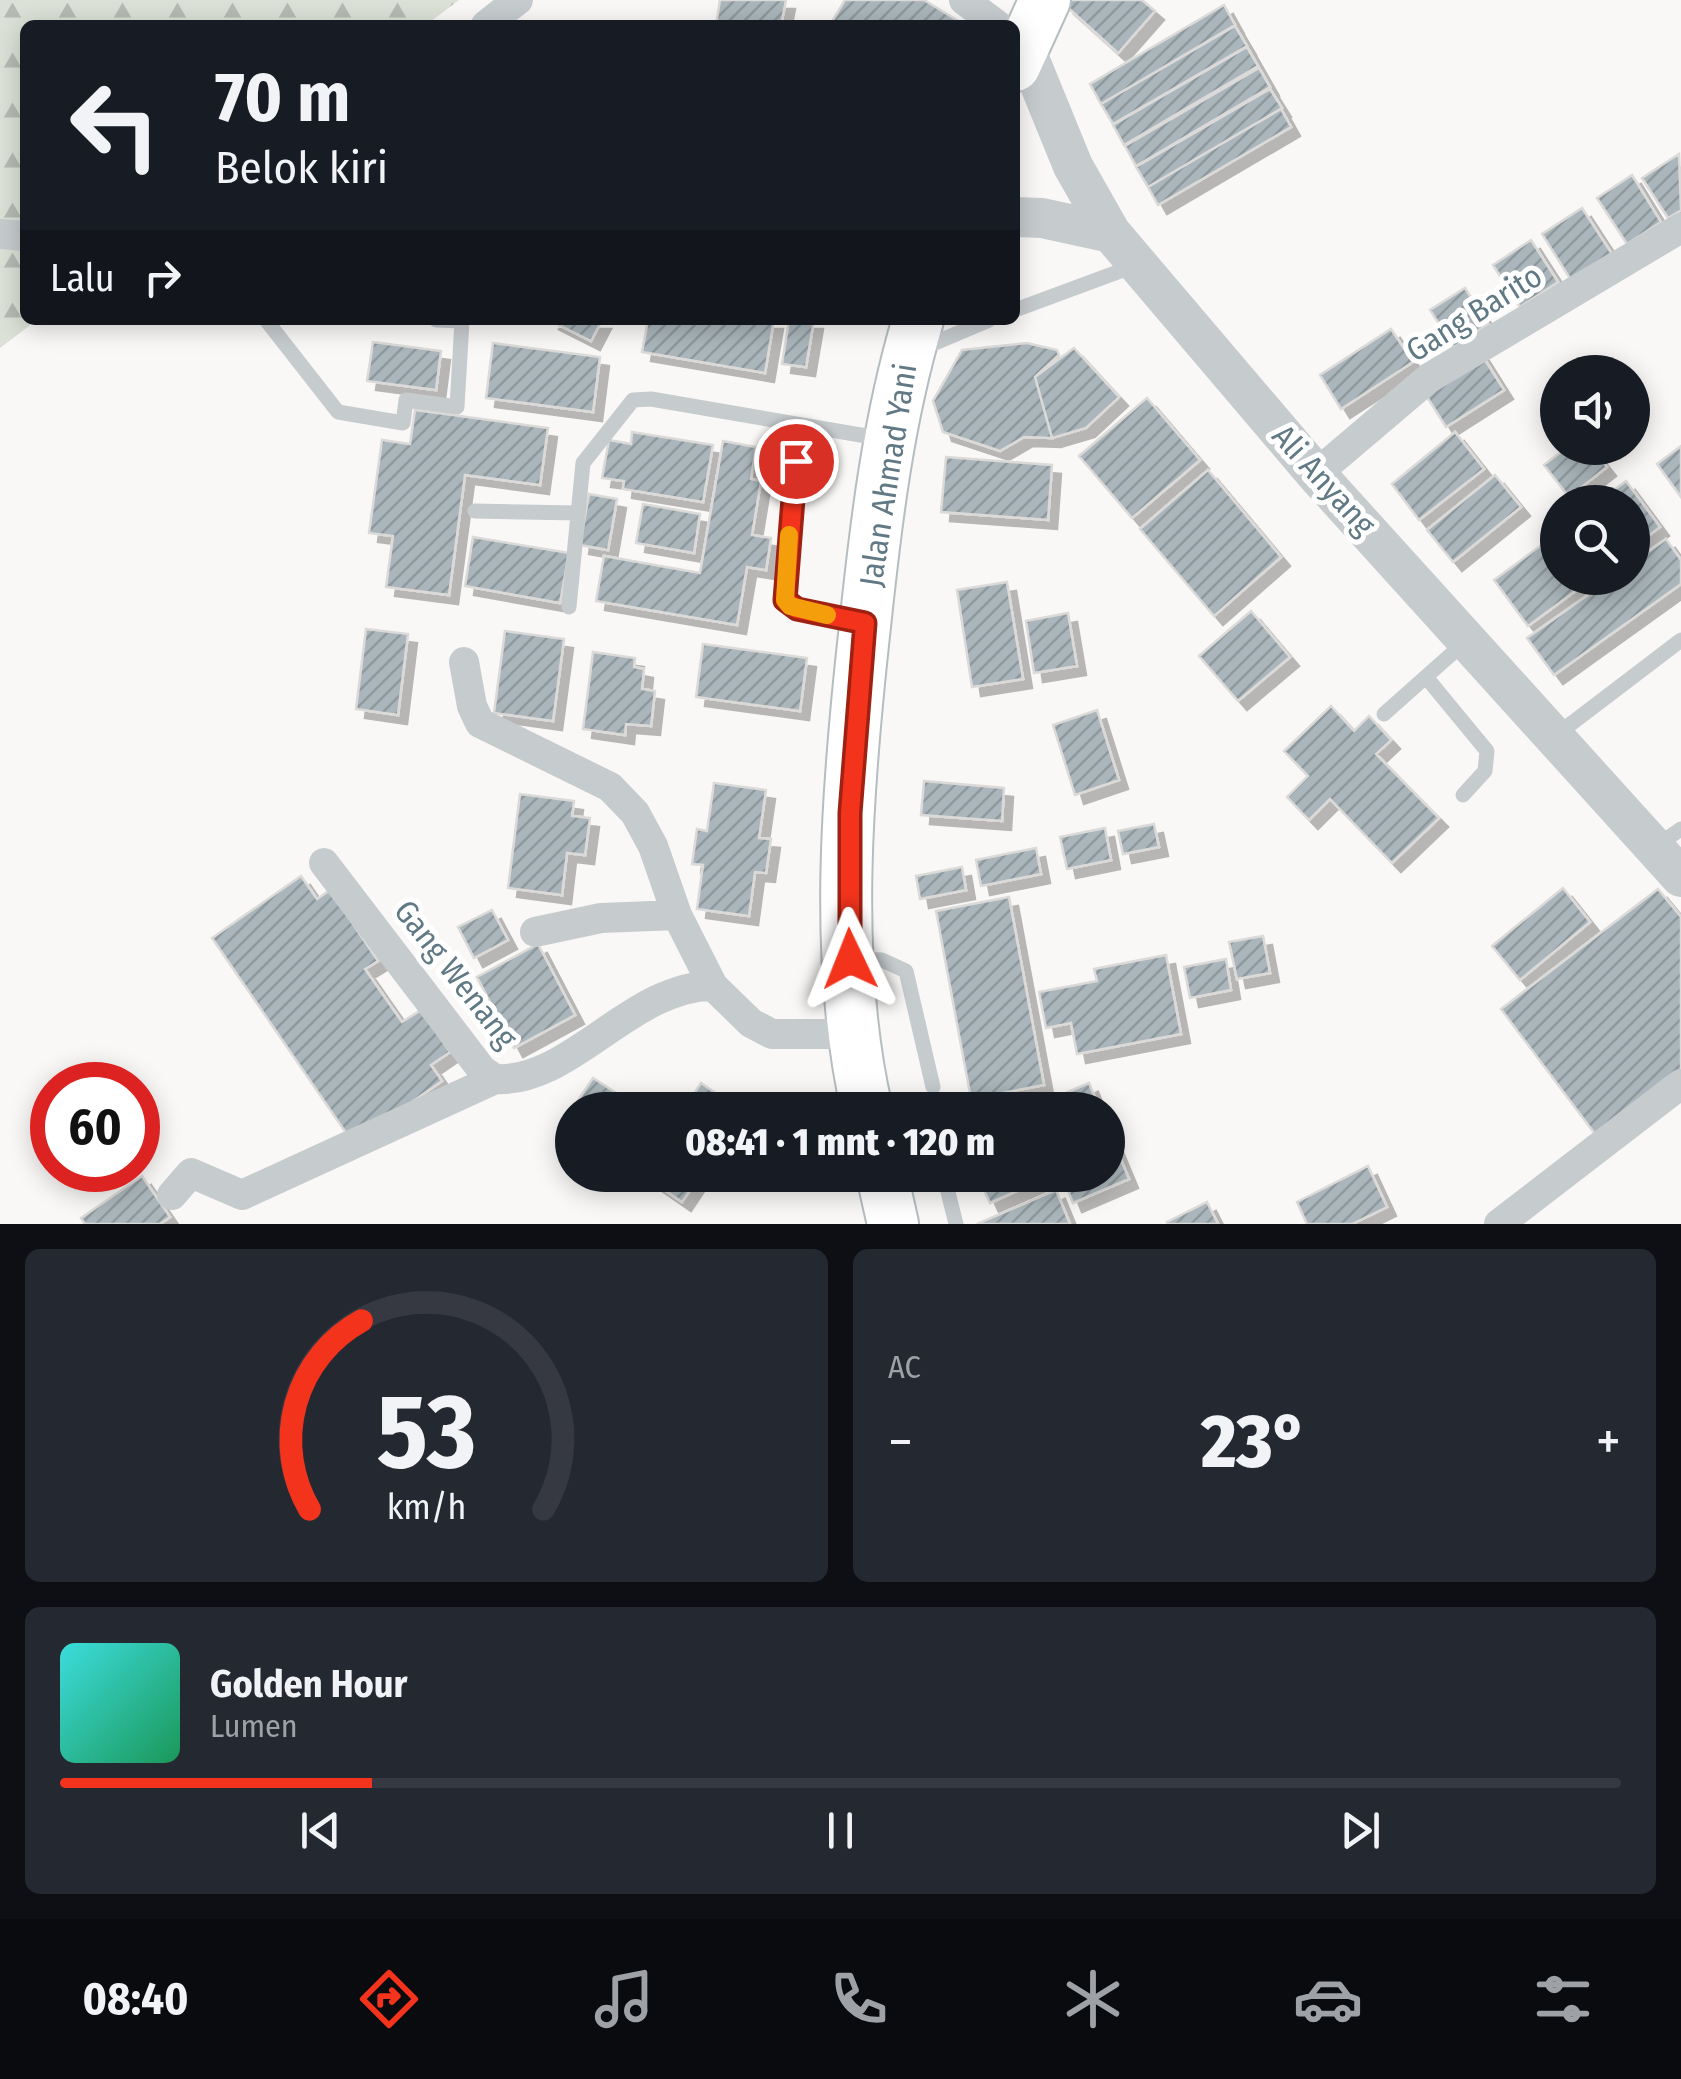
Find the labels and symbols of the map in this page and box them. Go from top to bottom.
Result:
street label: Gang Barito [1399,256,1549,370]
street label: Jalan Ahmad Yani [852,361,924,589]
street label: Ali Anyang [1264,417,1384,543]
pin [754,419,839,504]
street label: Gang Wenang [386,892,526,1056]
position arrow [798,907,902,1011]
speed limit sign: 60 [30,1062,160,1192]

